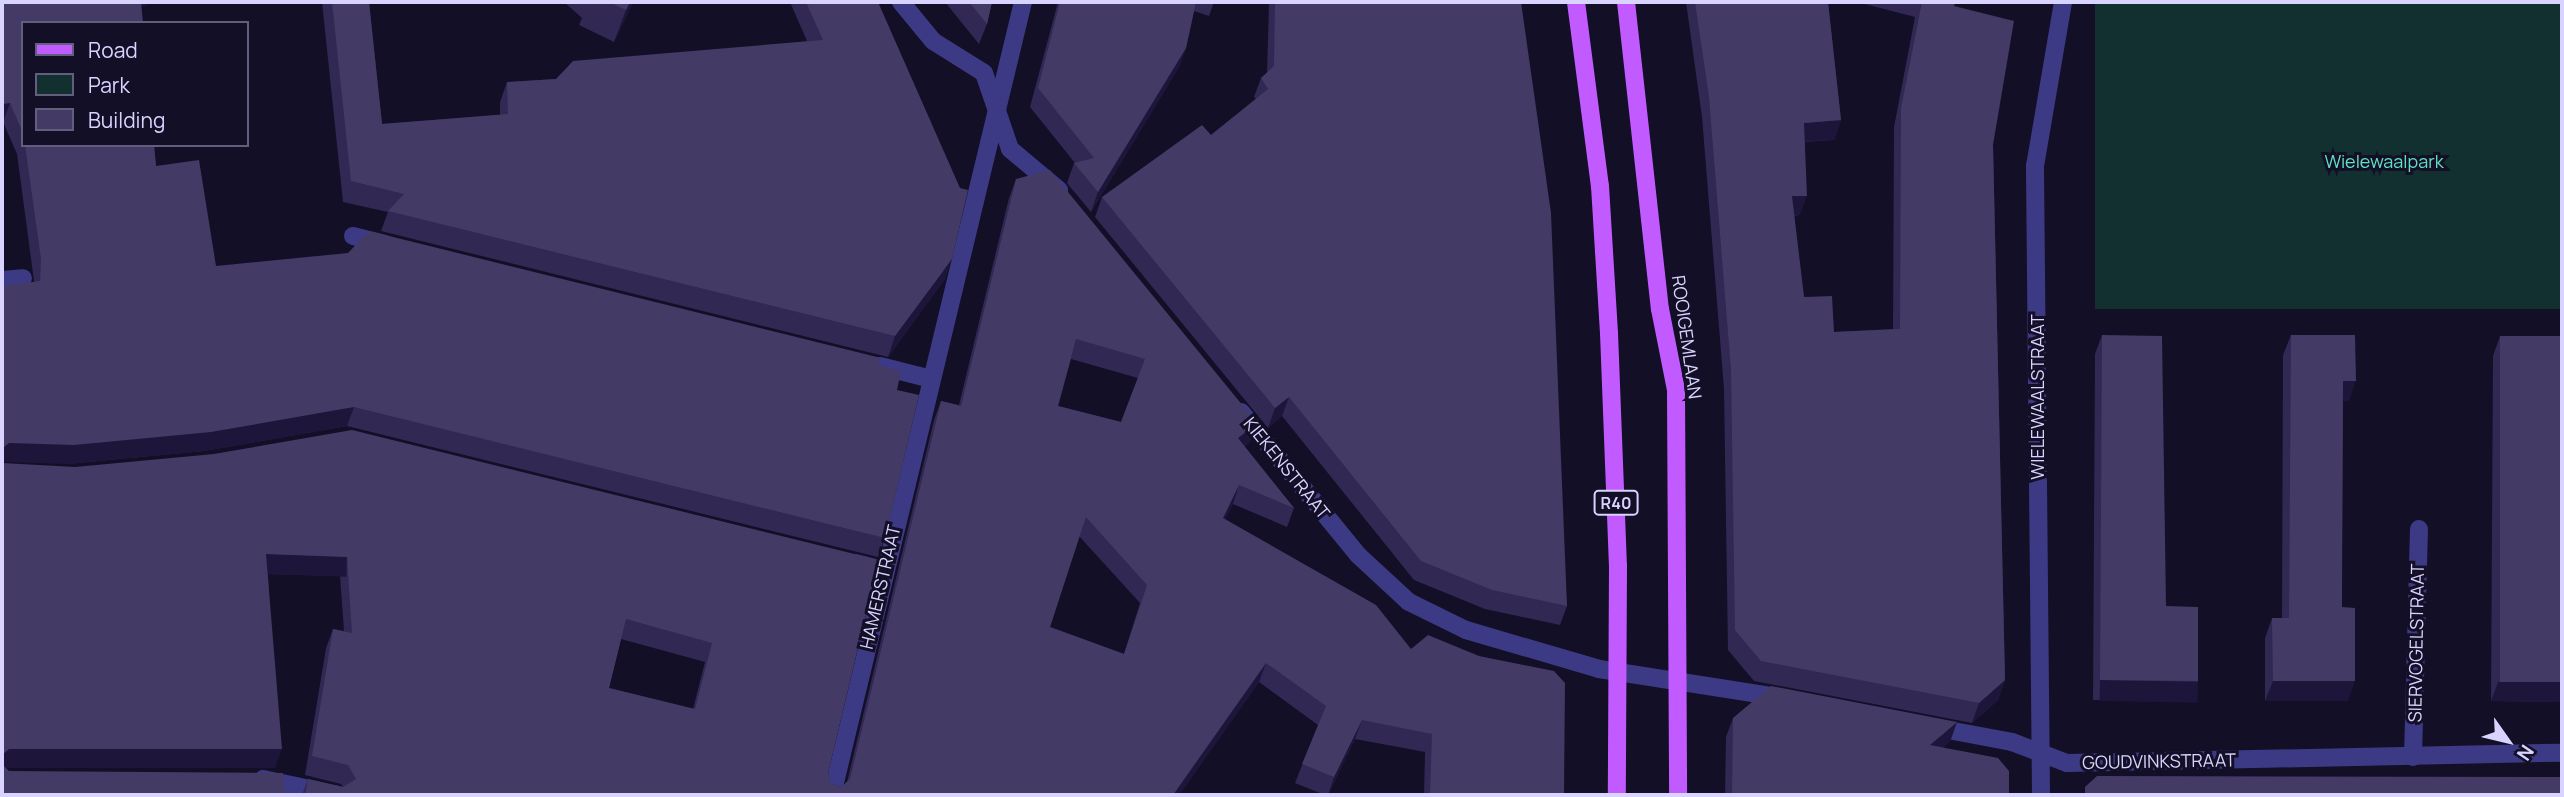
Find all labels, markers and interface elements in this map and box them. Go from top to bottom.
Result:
legend [21,21,248,147]
text: Road [88,36,138,64]
text: Park [88,71,130,99]
text: Building [88,106,165,134]
park label: Wielewaalpark [2324,150,2444,172]
street label: ROOIGEMLAAN [1668,274,1706,400]
street label: WIELEWAALSTRAAT [2026,314,2048,480]
street label: KIEKENSTRAAT [1239,413,1335,523]
road number: R40 [1593,490,1639,516]
street label: HAMERSTRAAT [855,523,905,651]
street label: SIERVOGELSTRAAT [2404,563,2428,723]
north arrow [2473,706,2543,776]
text: N [2511,740,2540,766]
street label: GOUDVINKSTRAAT [2082,749,2236,773]

